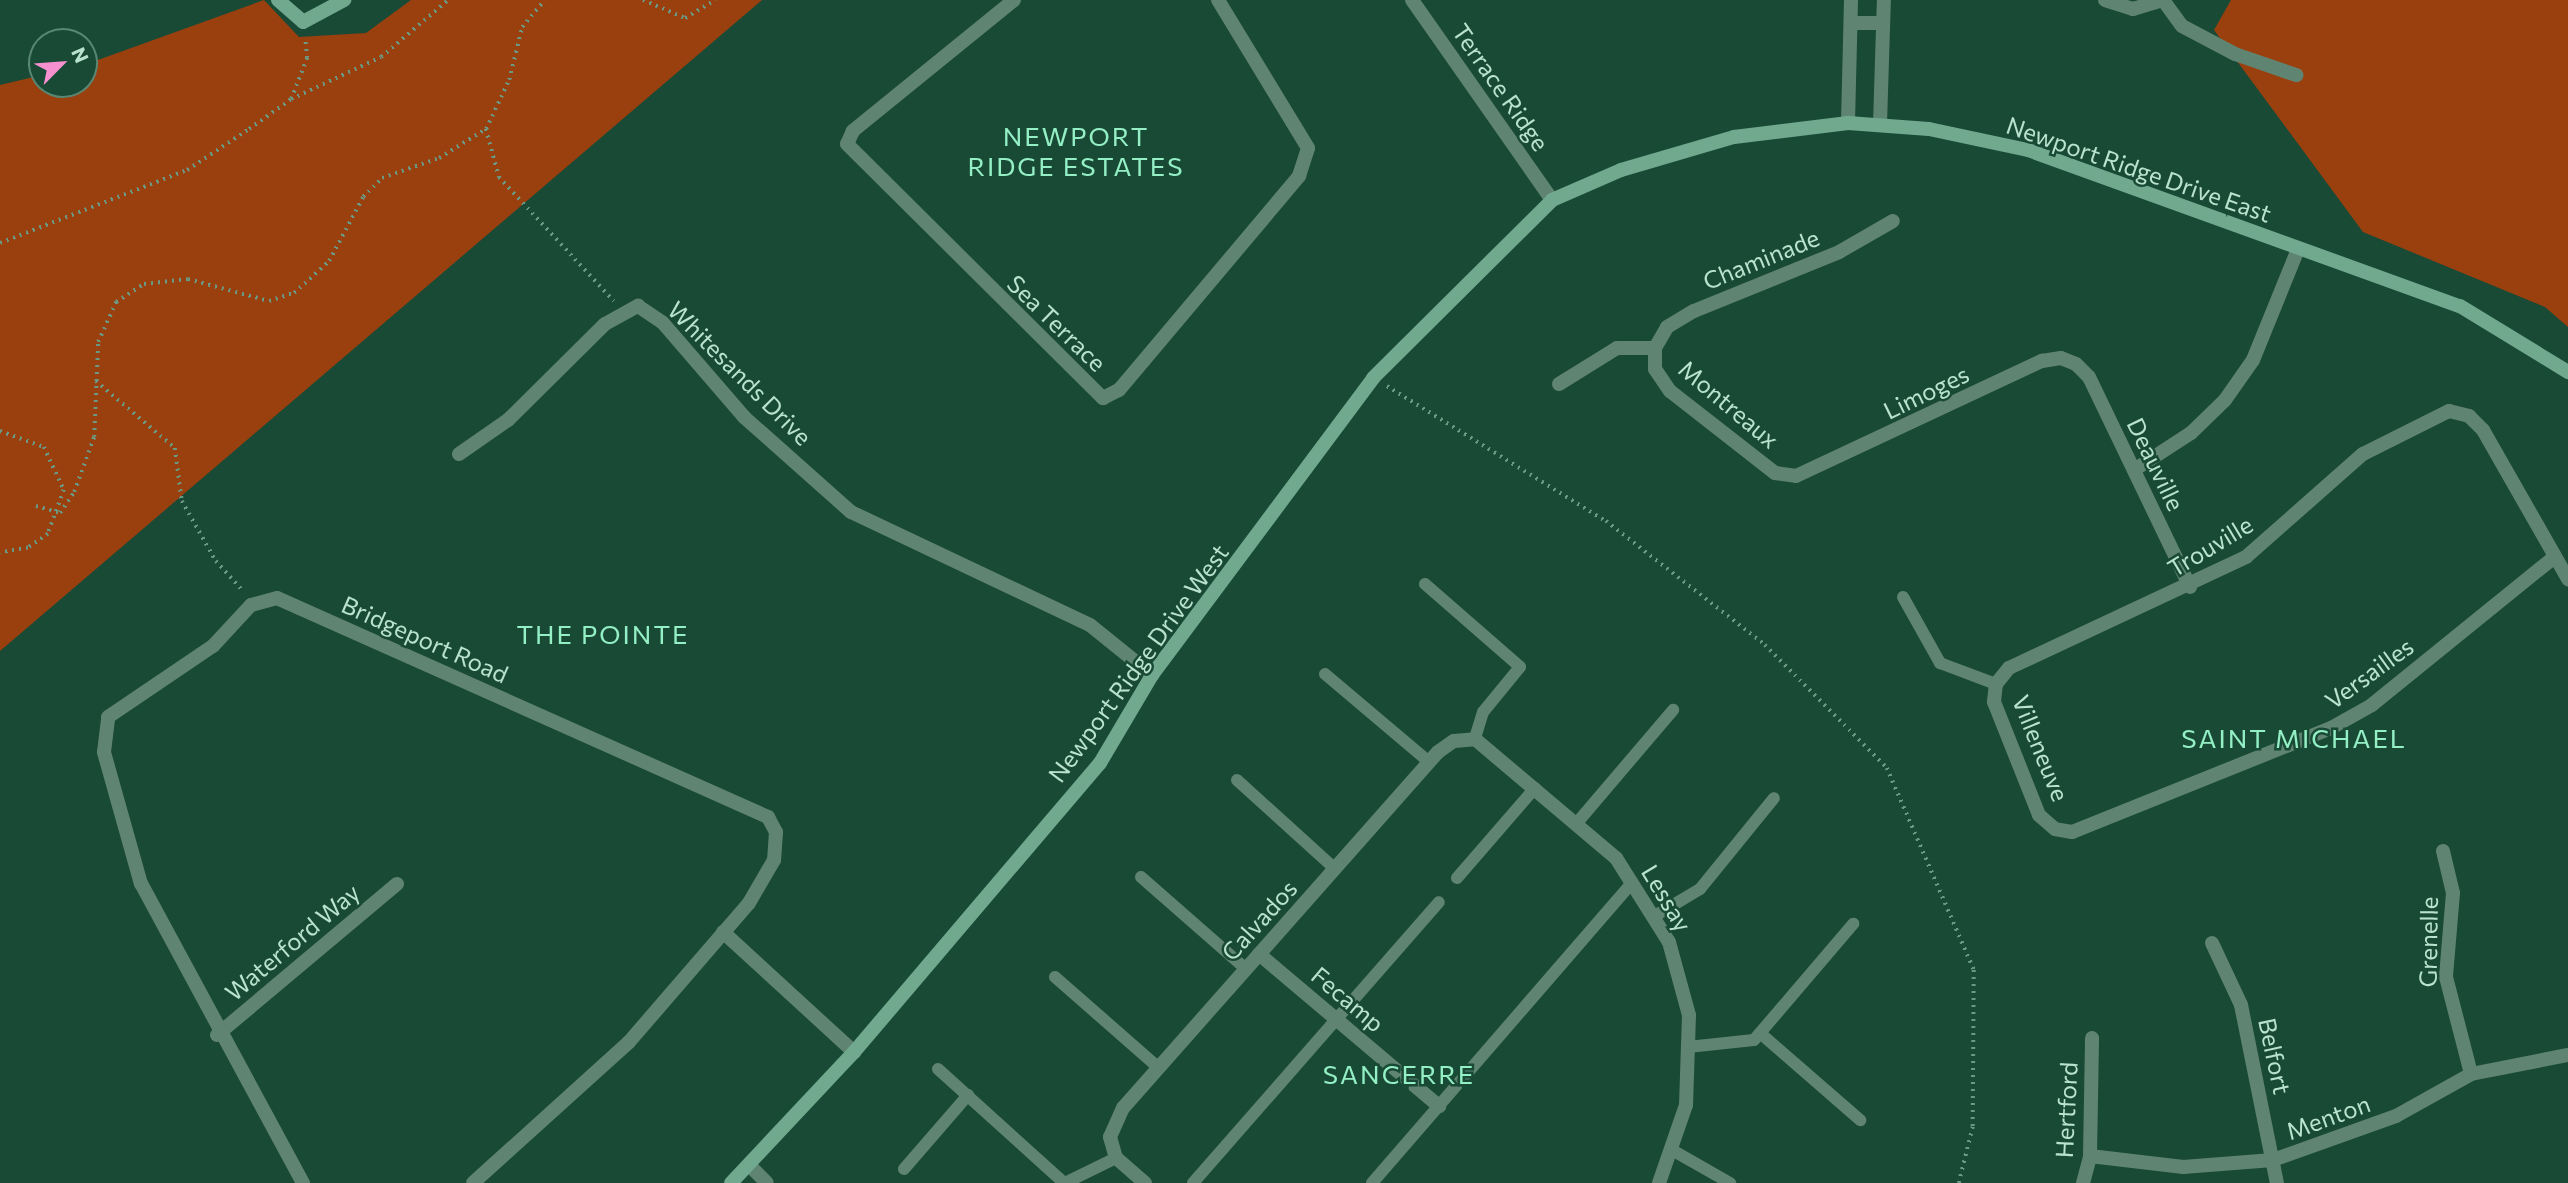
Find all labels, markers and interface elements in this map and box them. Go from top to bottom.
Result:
street label: Terrace Ridge [1447,18,1555,156]
north arrow [28,28,98,98]
text: N [67,43,94,66]
street label: Newport Ridge Drive East [2003,110,2275,228]
district label: NEWPORT RIDGE ESTATES [969,120,1183,182]
street label: Chaminade [1699,223,1823,295]
street label: Sea Terrace [1002,269,1112,377]
street label: Whitesands Drive [662,295,818,451]
street label: Montreaux [1673,354,1785,454]
street label: Limoges [1879,359,1973,425]
street label: Deauville [2121,413,2191,515]
street label: Trouville [2162,510,2258,582]
street label: Newport Ridge Drive West [1042,538,1234,788]
street label: Bridgeport Road [337,589,513,689]
district label: THE POINTE [518,618,688,650]
street label: Versailles [2319,631,2419,715]
street label: Villeneuve [2007,691,2075,805]
district label: SAINT MICHAEL [2183,722,2405,754]
street label: Lessay [1636,859,1698,937]
street label: Calvados [1215,874,1303,966]
street label: Waterford Way [219,877,365,1007]
street label: Grenelle [2413,896,2443,988]
street label: Fecamp [1306,961,1390,1037]
street label: Belfort [2253,1015,2297,1097]
district label: SANCERRE [1324,1058,1474,1090]
street label: Hertford [2049,1061,2083,1159]
street label: Menton [2282,1089,2374,1145]

